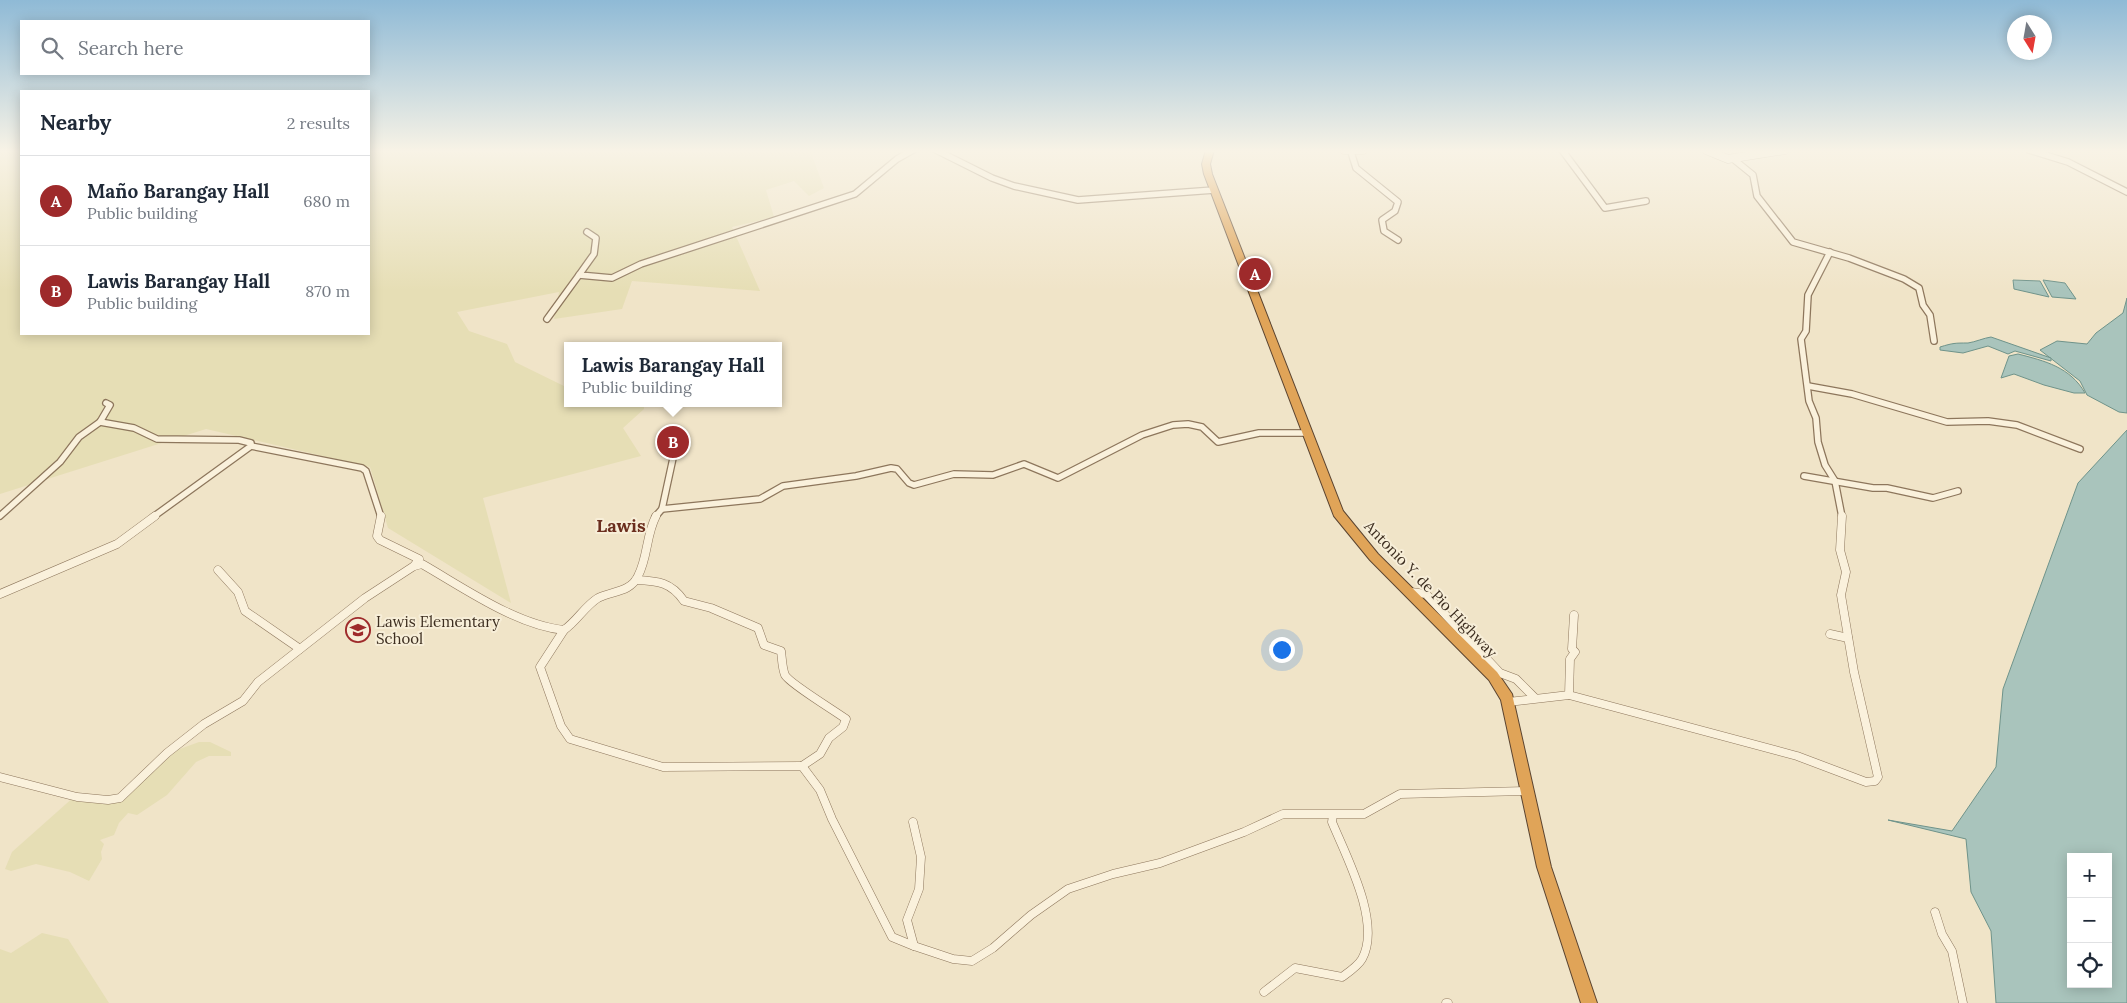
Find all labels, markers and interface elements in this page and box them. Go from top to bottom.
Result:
north arrow [2007,15,2052,60]
search box [20,20,370,75]
icon: search [38,34,66,62]
text: Search here [78,36,184,60]
text: Nearby [40,109,111,136]
text: 2 results [287,113,350,133]
text: Maño Barangay Hall [87,179,269,203]
text: A [51,191,61,211]
text: 680 m [303,191,350,211]
text: Public building [87,203,197,223]
pin: A [1239,255,1271,293]
text: Lawis Barangay Hall [87,269,270,293]
text: B [51,281,61,301]
text: 870 m [305,281,350,301]
text: Public building [87,293,197,313]
popup [564,342,782,407]
text: Lawis Barangay Hall [581,353,765,377]
text: Public building [581,377,692,397]
pin: B [657,423,689,461]
district label: Lawis [596,514,646,537]
street label: Antonio Y. de Pio Highway [1360,516,1501,662]
place label: Lawis Elementary School [376,612,500,648]
school or university icon: Lawis Elementary School [345,617,371,643]
your location [1269,637,1295,663]
map controls [2067,853,2112,988]
button: + [2067,853,2112,898]
button: − [2067,898,2112,943]
button: locate [2067,943,2112,988]

